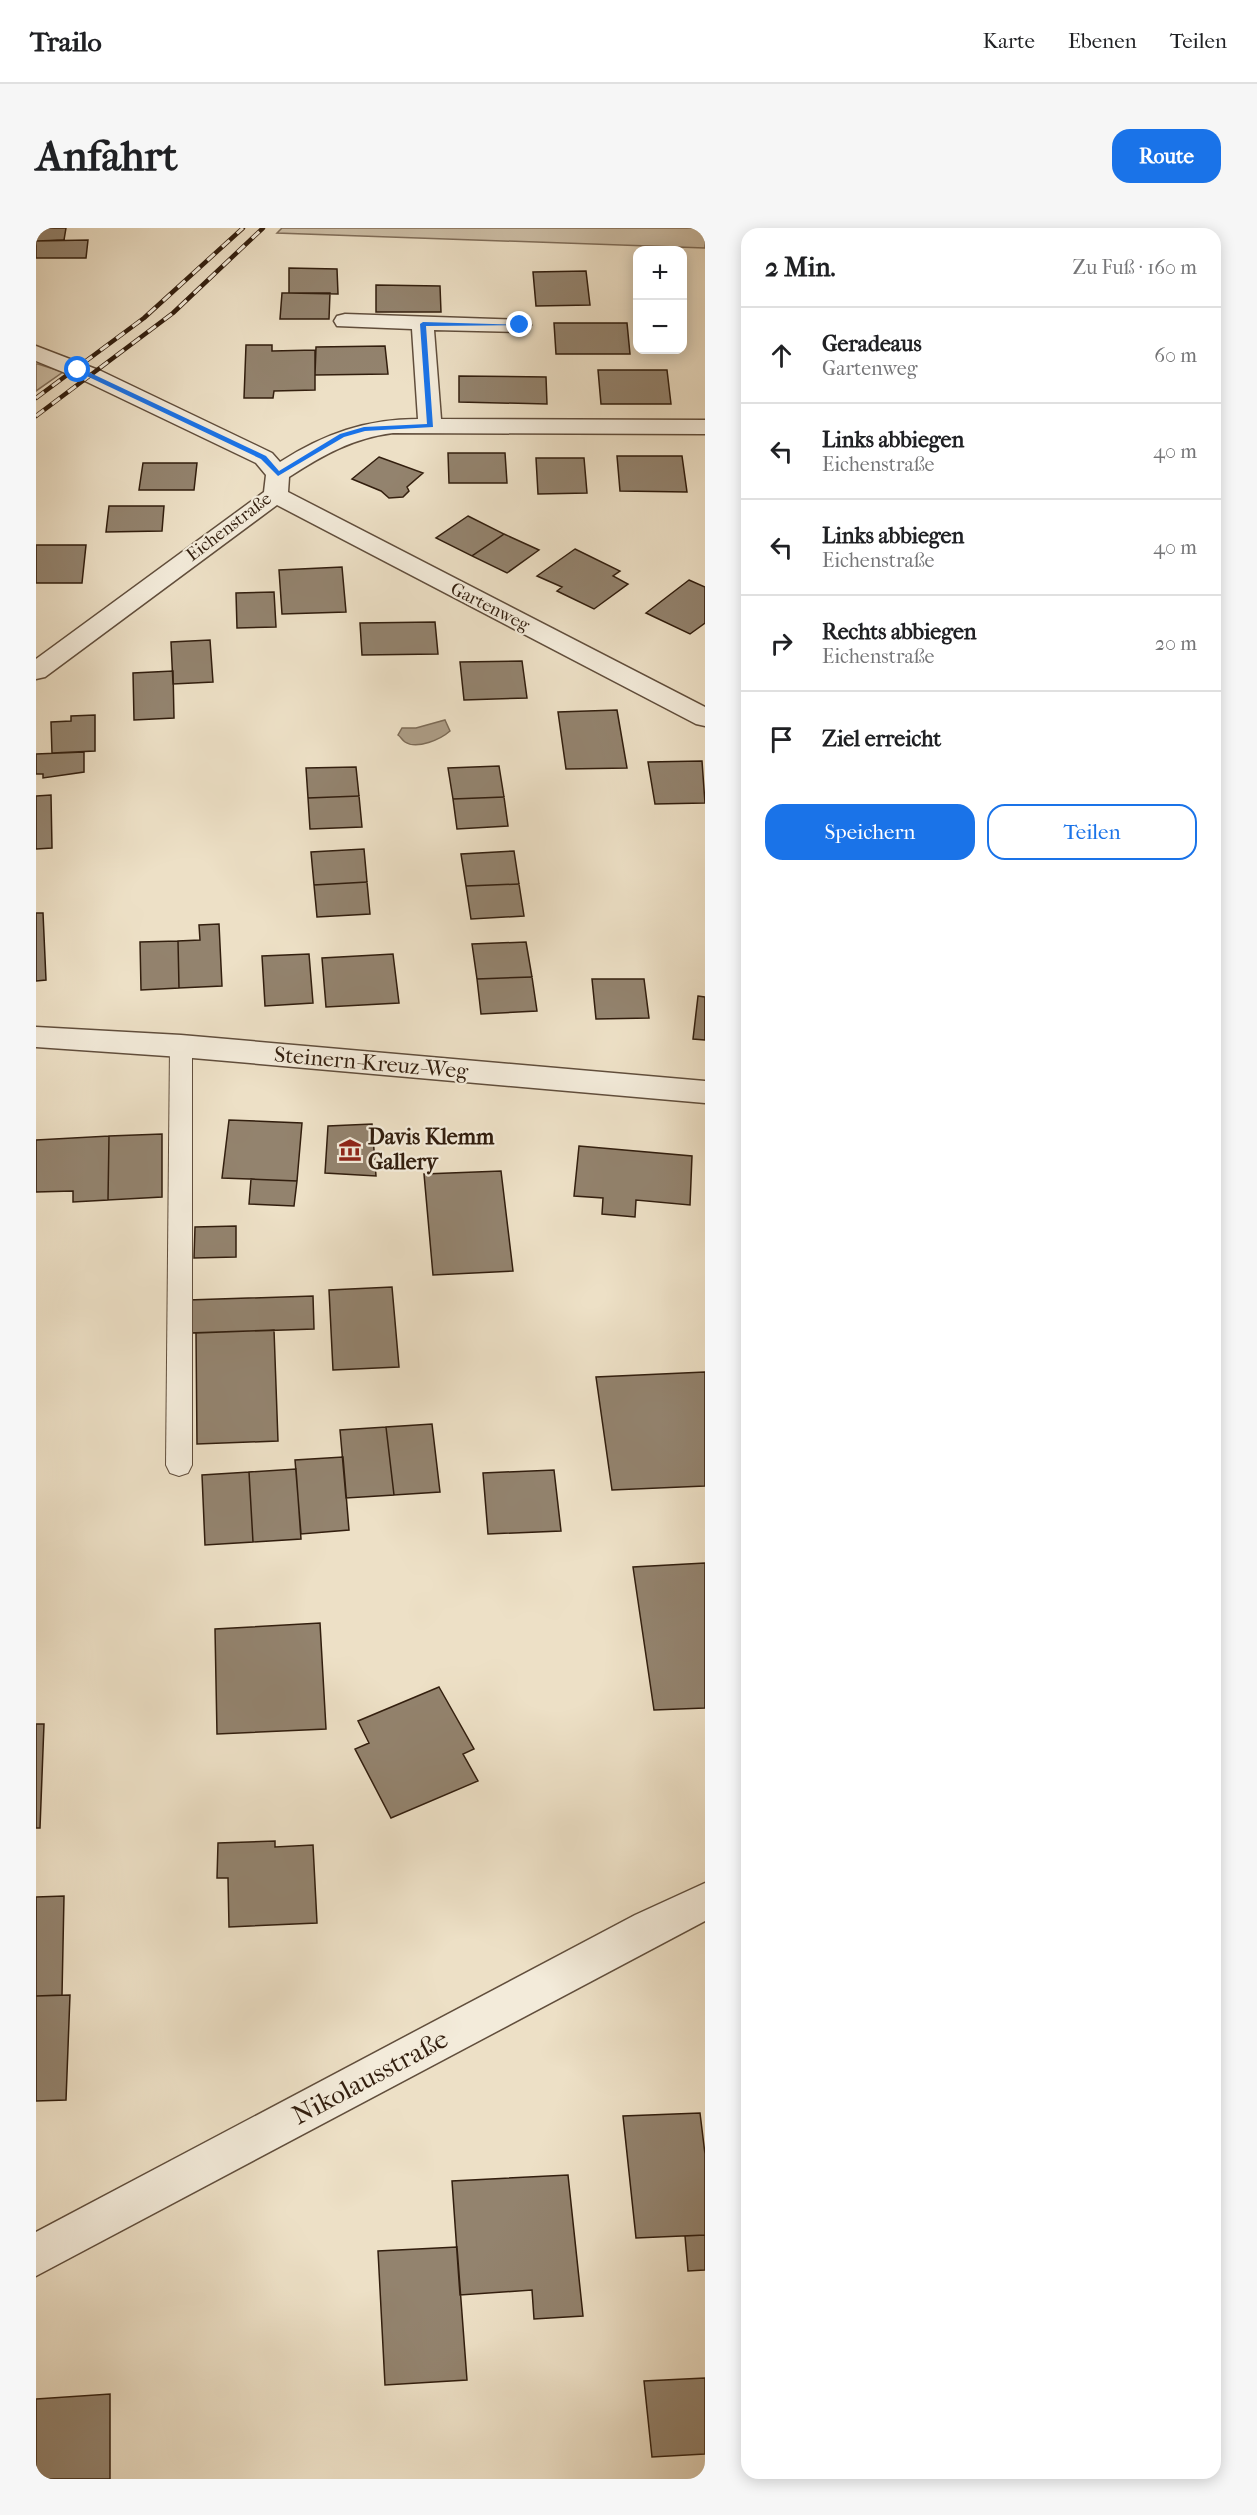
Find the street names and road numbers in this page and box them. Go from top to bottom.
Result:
street label: Eichenstraße [182,488,276,566]
street label: Gartenweg [447,578,533,636]
street label: Steinern-Kreuz-Weg [273,1042,469,1084]
street label: Nikolausstraße [287,2023,453,2131]

